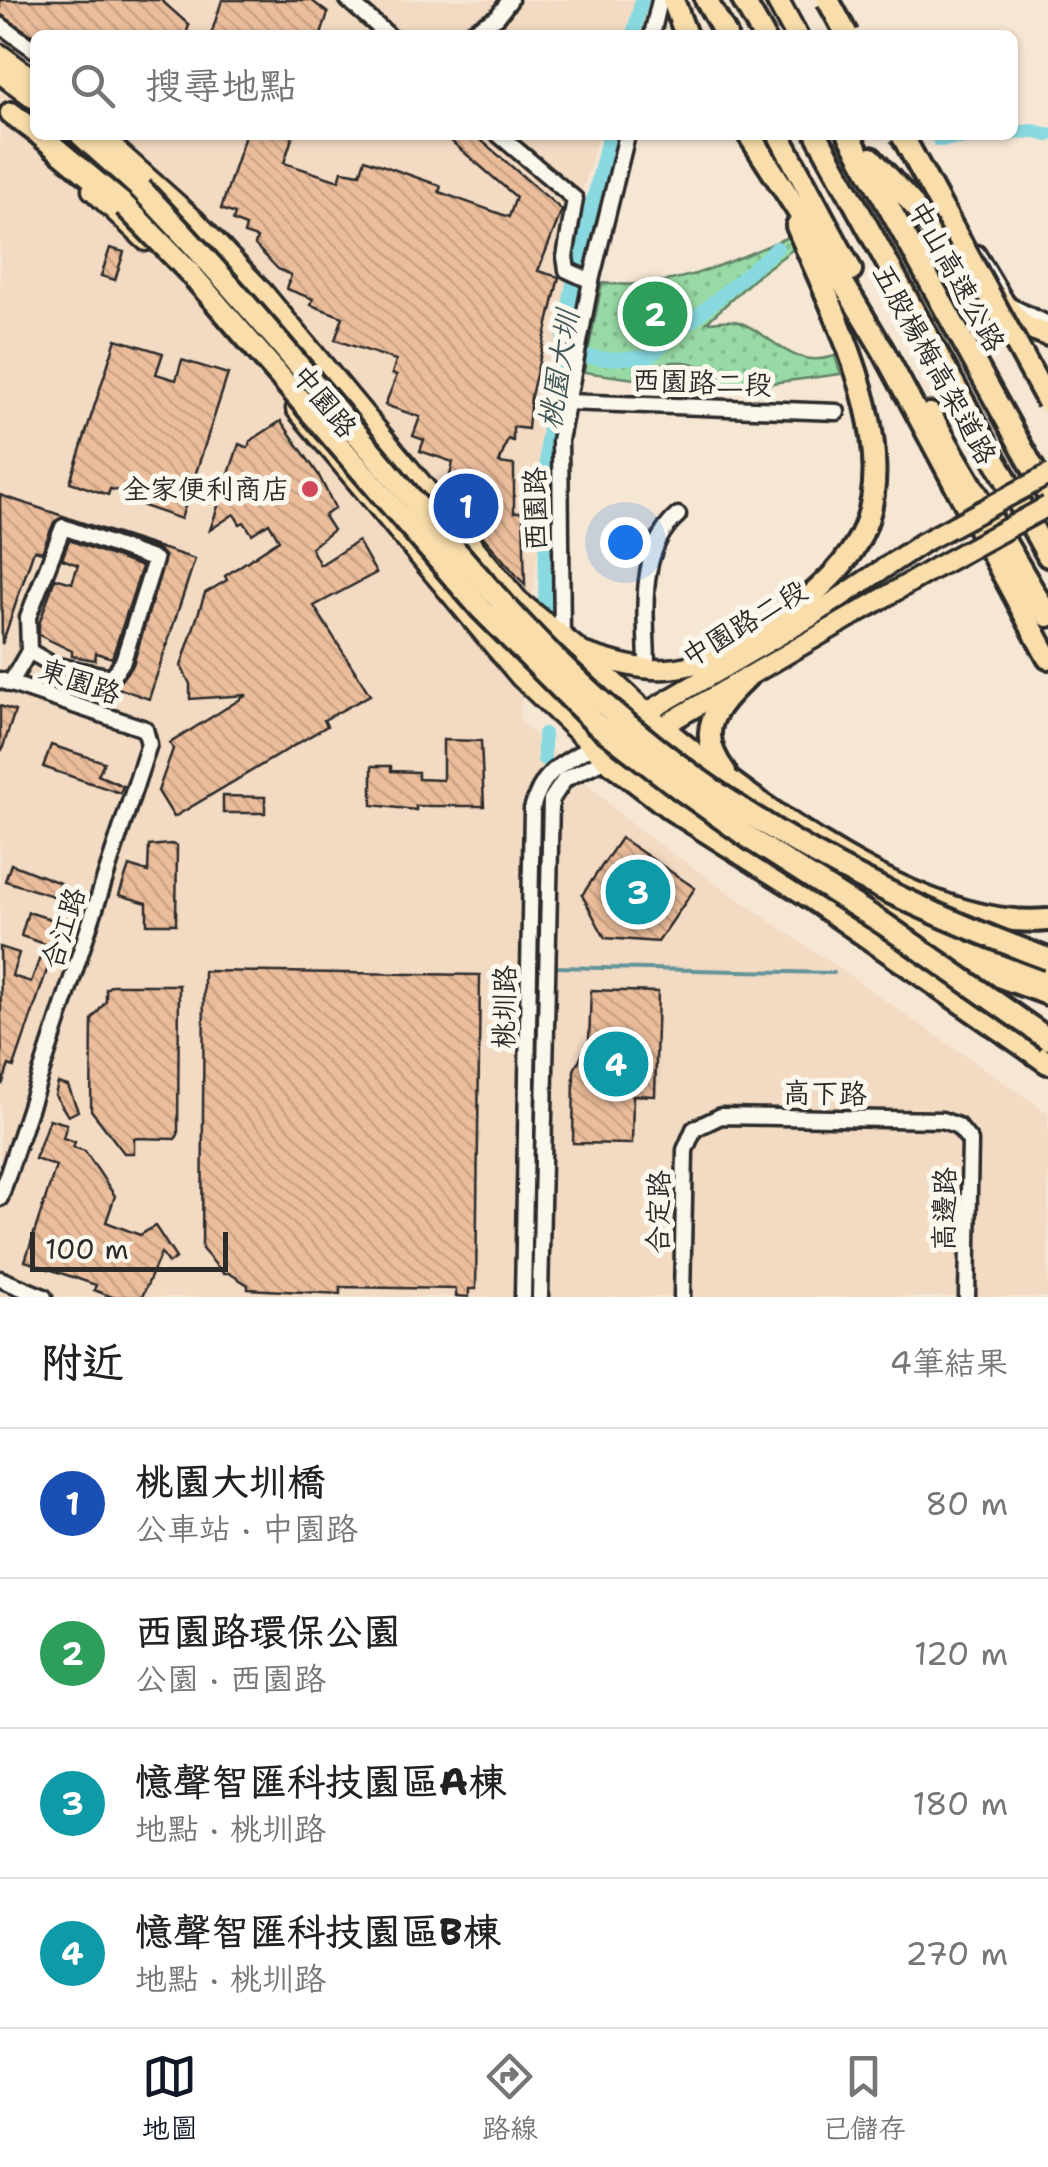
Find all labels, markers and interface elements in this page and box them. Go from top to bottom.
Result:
search box [30,30,1018,140]
icon: search [65,58,120,113]
text: 搜尋地點 [145,60,297,111]
street label: 中山高速公路 [900,193,1014,359]
street label: 五股楊梅高架道路 [864,257,1006,471]
pin: 2 [622,276,688,352]
water label: 桃園大圳 [529,304,589,432]
street label: 中園路 [284,356,366,446]
street label: 西園路二段 [631,361,773,403]
street label: 西園路 [515,467,555,551]
pin: 1 [434,468,498,544]
place label: 全家便利商店 [122,470,290,508]
marker: 全家便利商店 [299,478,321,500]
your location [600,517,651,568]
street label: 中園路二段 [674,571,814,675]
street label: 東園路 [34,649,126,713]
pin: 3 [606,854,670,930]
street label: 合江路 [32,882,94,974]
street label: 桃圳路 [484,965,524,1049]
pin: 4 [584,1026,648,1102]
street label: 高下路 [783,1073,867,1113]
street label: 高邊路 [924,1167,964,1251]
street label: 合定路 [638,1170,678,1254]
scale bar [30,1227,228,1272]
text: 100 m [45,1230,129,1268]
text: 附近 [40,1334,124,1390]
text: 4筆結果 [890,1341,1008,1384]
text: 桃園大圳橋 [135,1456,325,1507]
text: 1 [65,1482,80,1525]
text: 80 m [925,1482,1008,1525]
text: 公車站 · 中園路 [135,1507,358,1550]
text: 西園路環保公園 [135,1606,401,1657]
text: 2 [61,1632,84,1675]
text: 120 m [914,1632,1008,1675]
text: 公園 · 西園路 [135,1657,326,1700]
text: 憶聲智匯科技園區A棟 [135,1756,506,1807]
text: 3 [61,1782,84,1825]
text: 180 m [912,1782,1008,1825]
text: 地點 · 桃圳路 [135,1807,326,1850]
text: 憶聲智匯科技園區B棟 [135,1906,501,1957]
text: 4 [61,1932,84,1975]
text: 270 m [905,1932,1008,1975]
text: 地點 · 桃圳路 [135,1957,326,2000]
tab: 地圖 [142,2049,198,2147]
tab: 路線 [482,2049,538,2147]
tab: 已儲存 [822,2049,906,2147]

